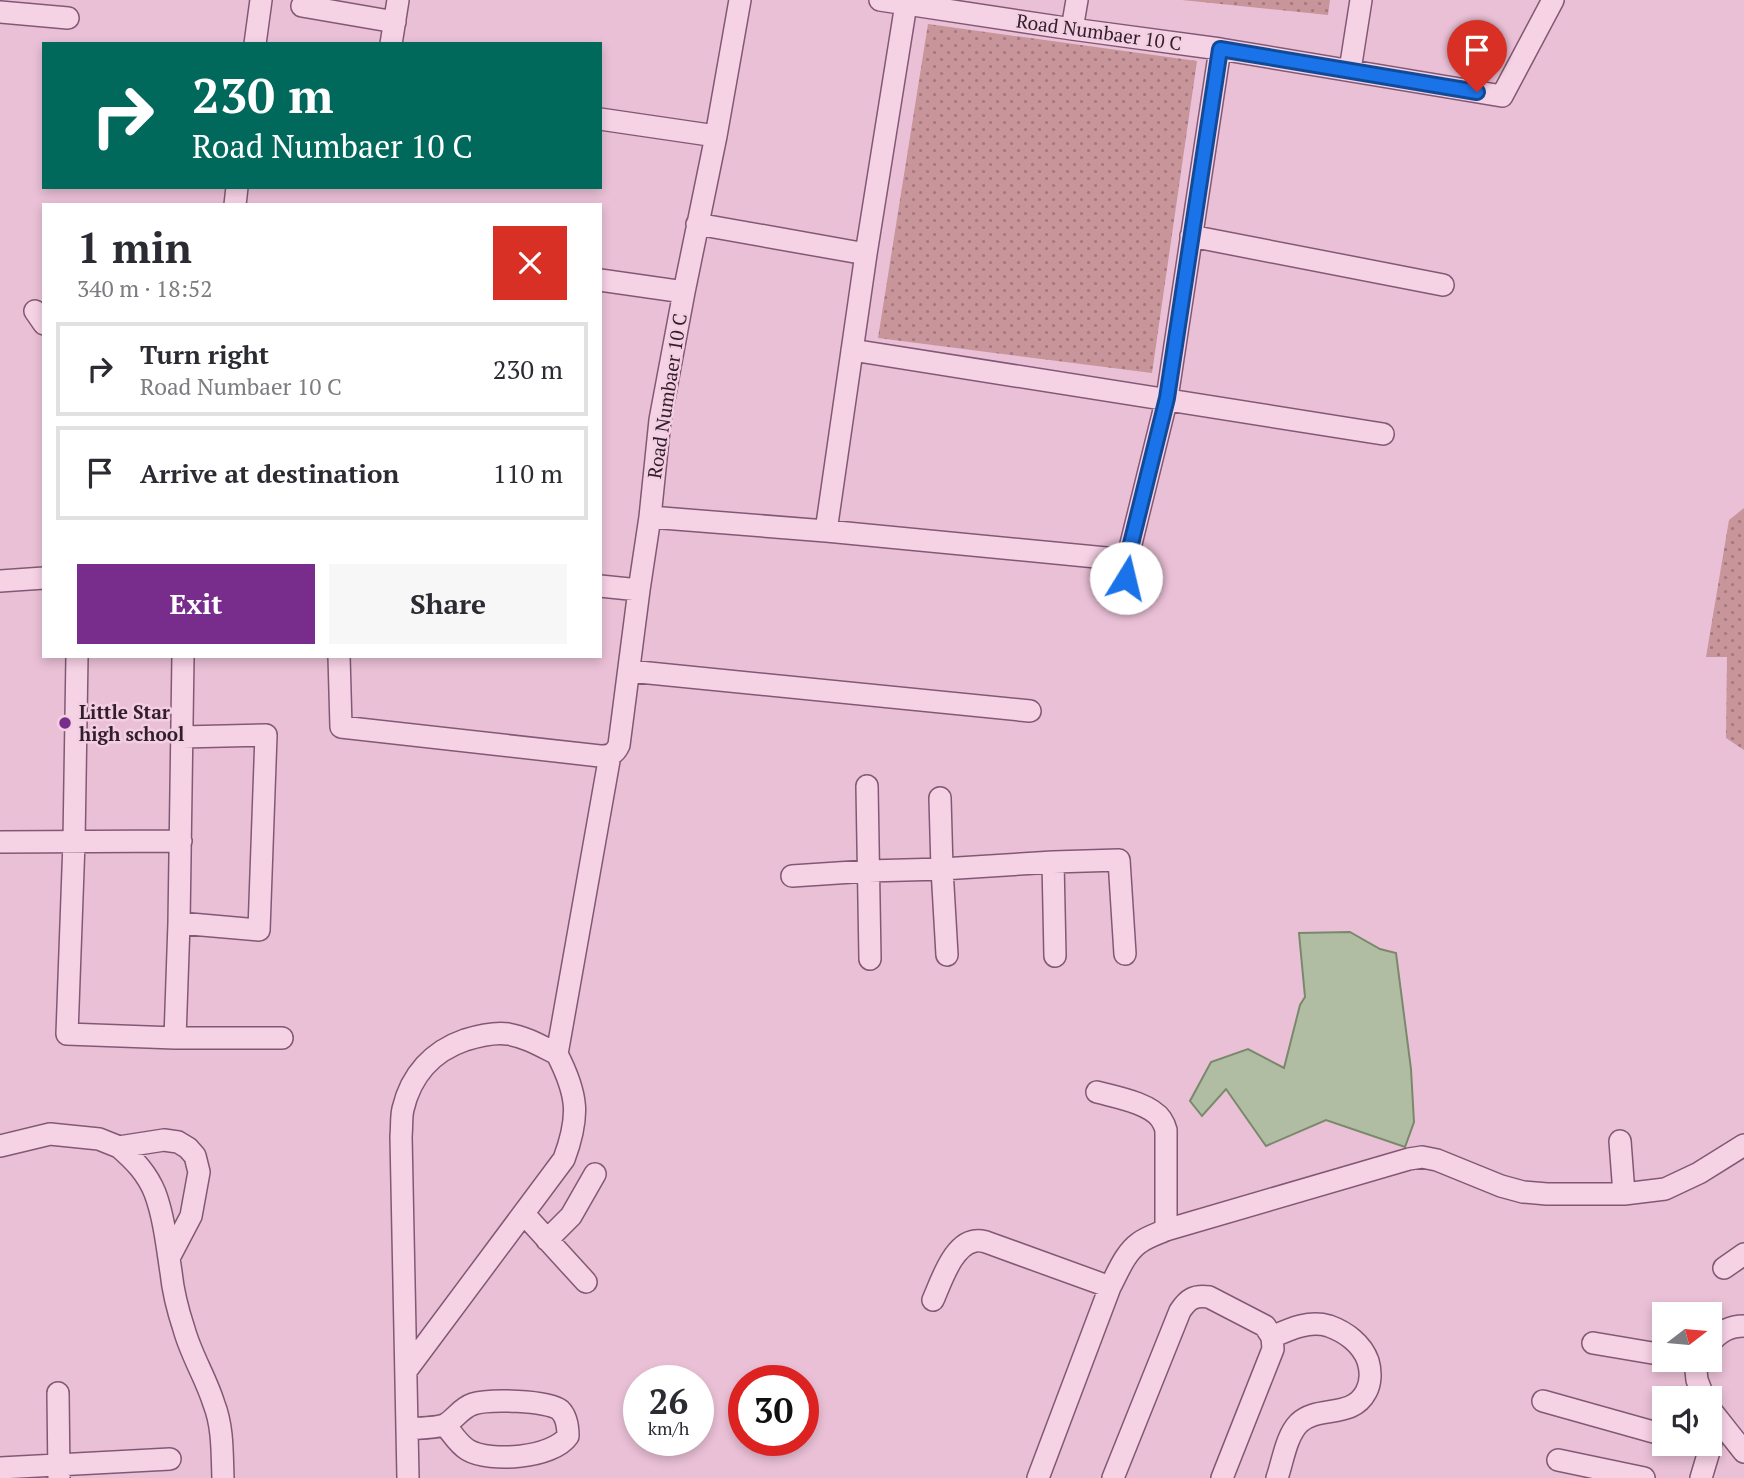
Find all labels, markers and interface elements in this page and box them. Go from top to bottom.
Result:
street label: Road Numbaer 10 C [1015,8,1183,55]
pin [1447,20,1507,92]
icon: arrive [1458,31,1496,69]
text: 230 m [192,62,334,127]
icon: right [77,70,168,161]
text: Road Numbaer 10 C [192,125,473,167]
text: 1 min [77,219,192,275]
button: close [493,226,567,300]
text: 340 m · 18:52 [77,273,212,304]
street label: Road Numbaer 10 C [641,312,692,480]
text: Turn right [140,337,269,371]
icon: right [81,350,119,388]
text: 230 m [493,352,563,386]
text: Road Numbaer 10 C [140,371,342,402]
icon: arrive [81,454,119,492]
text: Arrive at destination [140,456,399,490]
text: 110 m [493,456,563,490]
position arrow [1089,541,1163,615]
button: Exit [77,564,315,644]
button: Share [329,564,567,644]
place label: Little Star high school [79,699,184,746]
marker: Little Star high school [57,715,73,731]
north arrow [1652,1302,1722,1372]
map controls [1652,1302,1722,1456]
speed limit sign: 30 [728,1365,819,1456]
text: 26 [649,1378,688,1424]
button: sound [1652,1386,1722,1456]
text: km/h [648,1416,689,1440]

